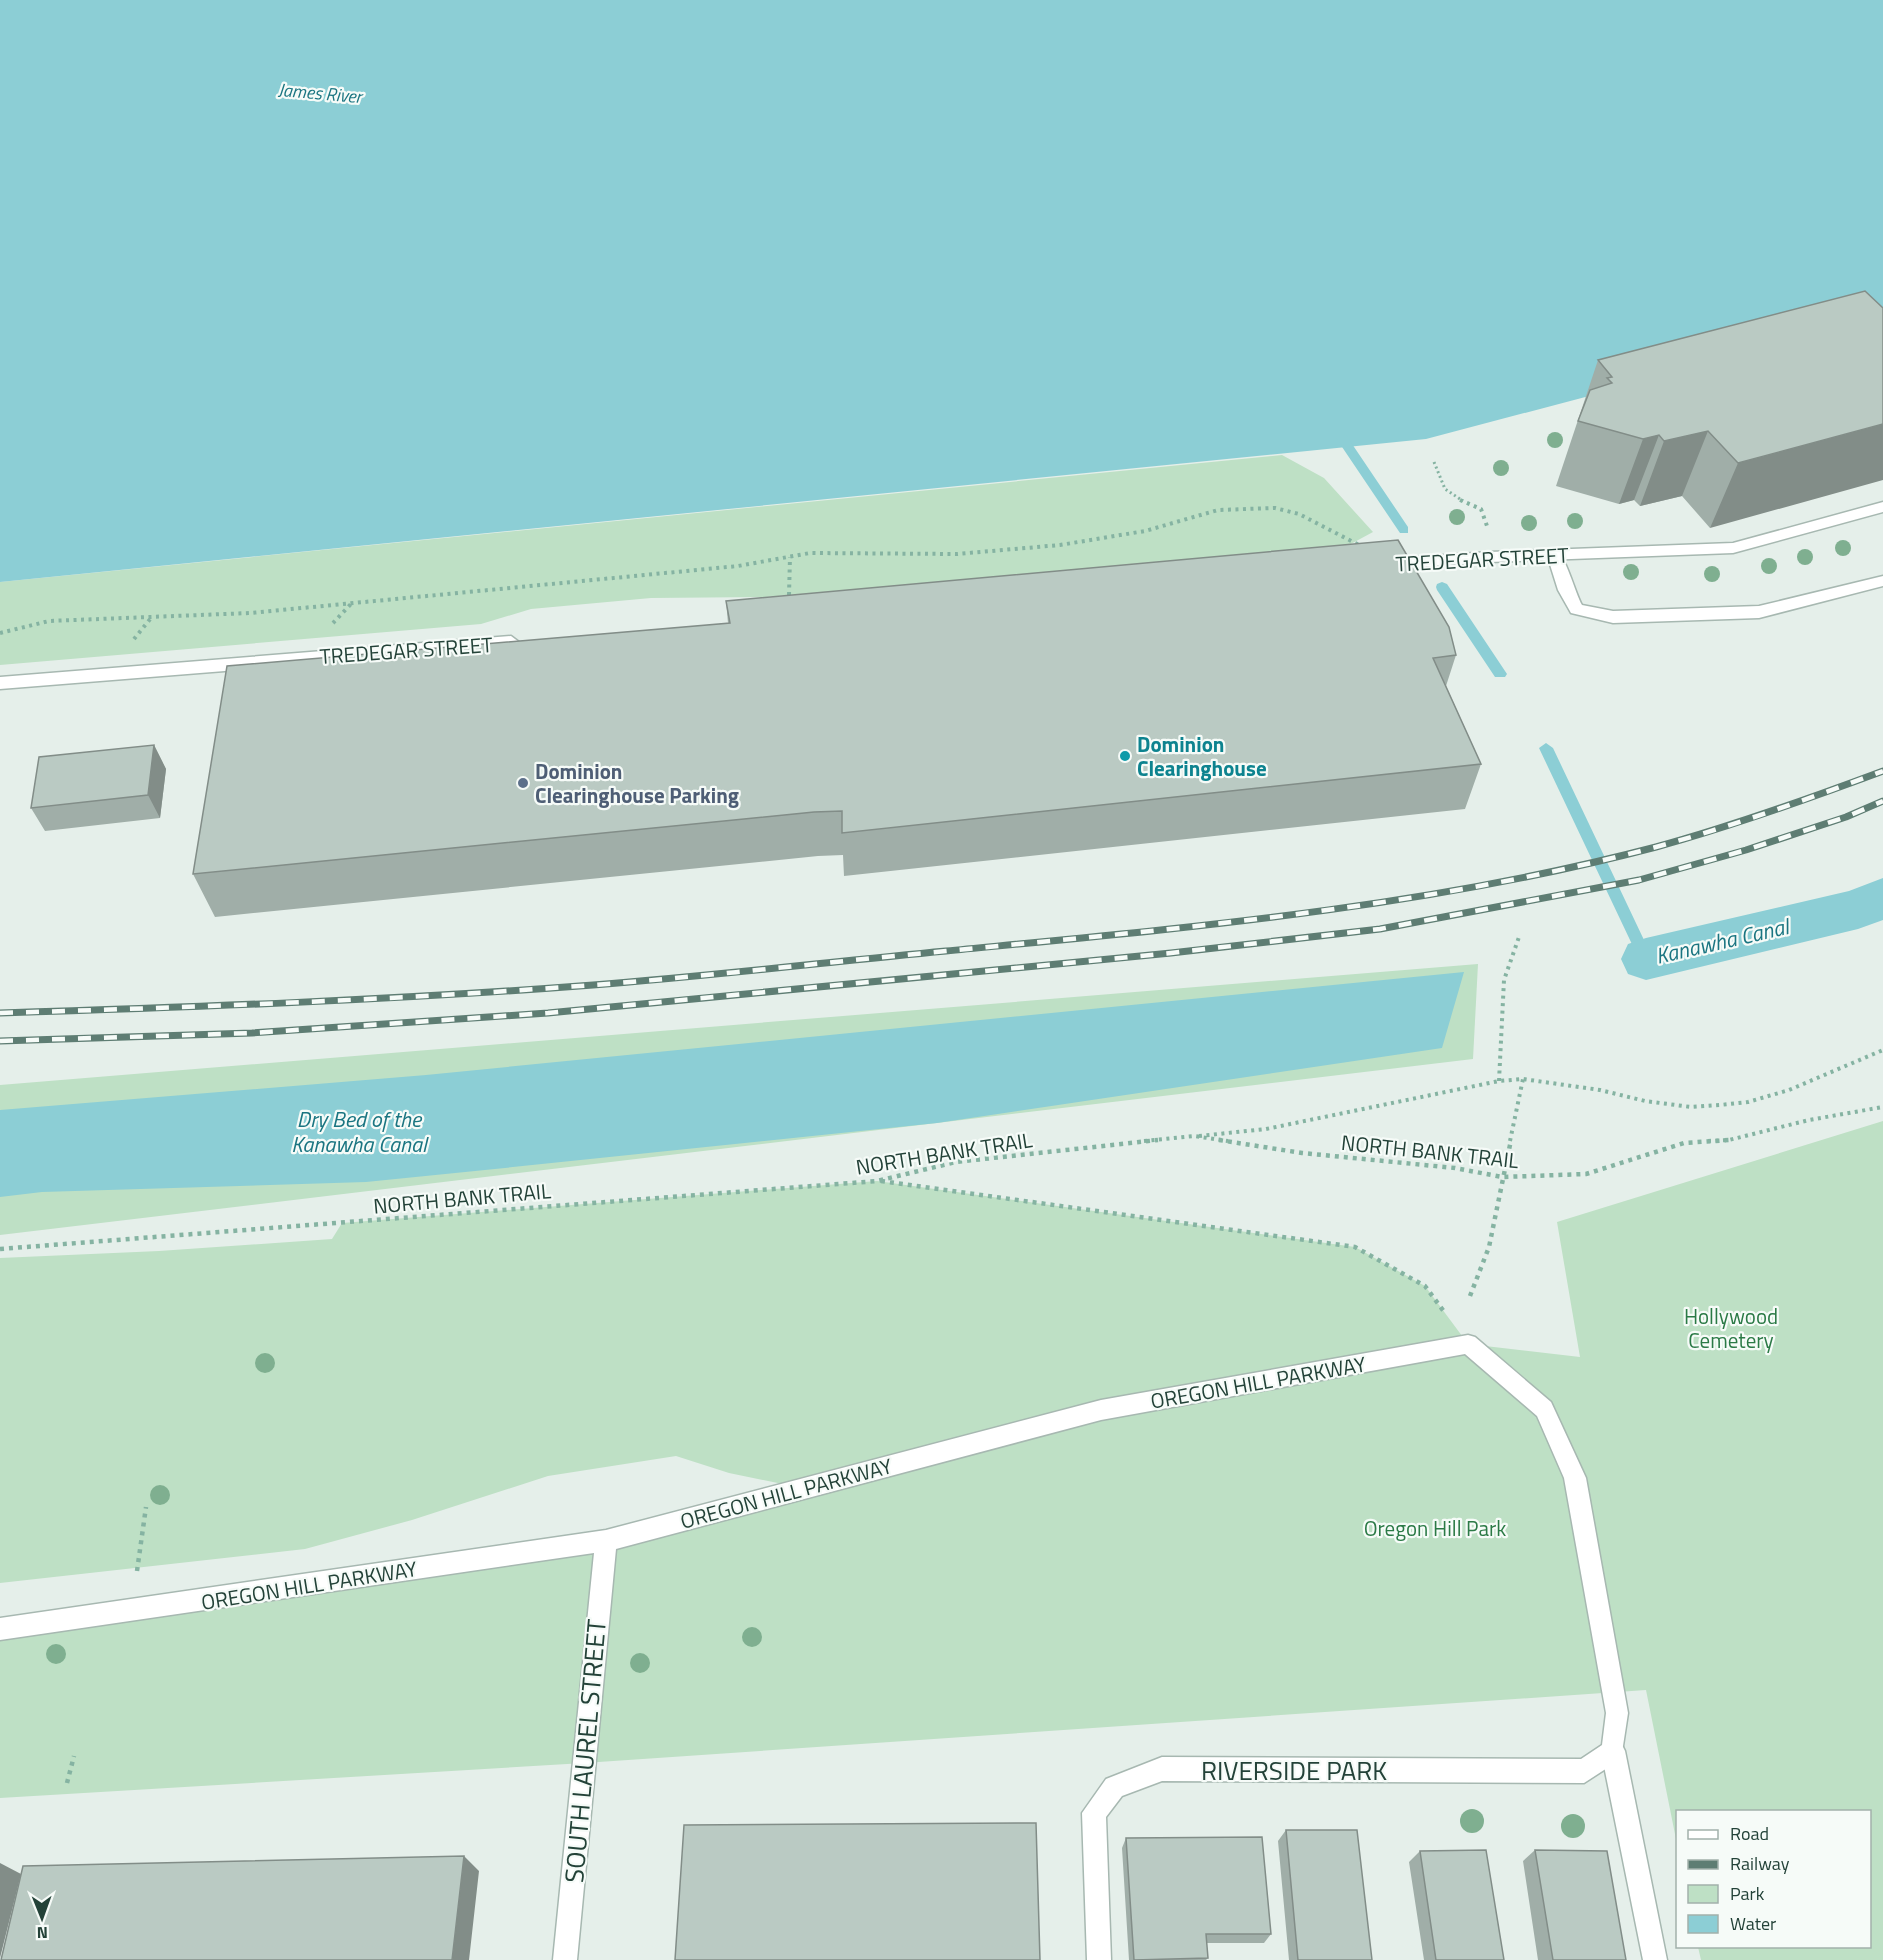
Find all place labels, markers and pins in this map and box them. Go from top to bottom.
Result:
place label: Dominion Clearinghouse [1137,728,1267,784]
marker: Dominion Clearinghouse [1118,749,1132,763]
place label: Dominion Clearinghouse Parking [535,755,739,811]
marker: Dominion Clearinghouse Parking [516,776,530,790]

